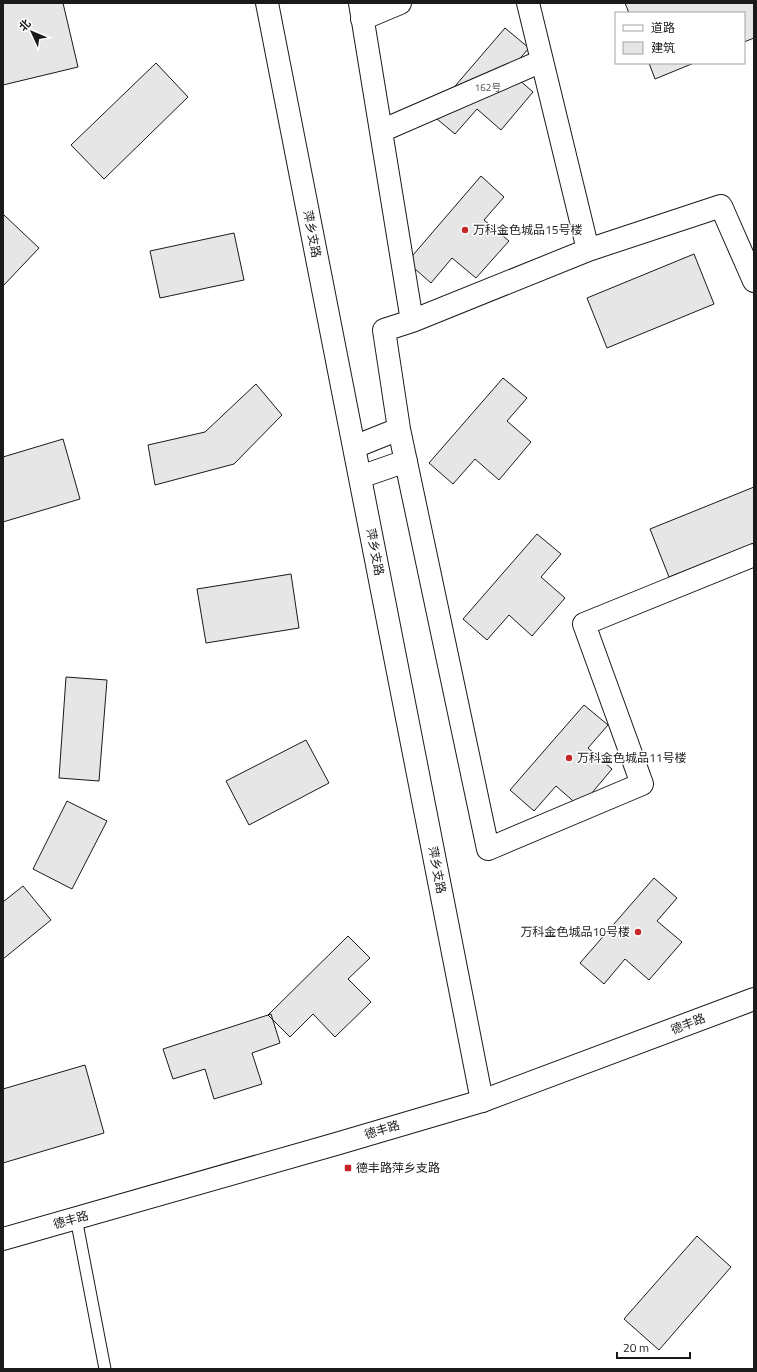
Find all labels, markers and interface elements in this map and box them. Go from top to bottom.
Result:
north arrow [12,12,52,52]
legend [615,12,745,64]
text: 北 [15,16,34,35]
text: 道路 [651,18,675,37]
text: 建筑 [651,38,675,57]
house number: 162号 [475,80,501,95]
street label: 萍乡支路 [299,209,326,259]
place label: 万科金色城品15号楼 [473,220,582,239]
marker: 万科金色城品15号楼 [460,225,470,235]
street label: 萍乡支路 [362,527,389,577]
place label: 万科金色城品11号楼 [577,748,686,767]
marker: 万科金色城品11号楼 [564,753,574,763]
street label: 萍乡支路 [424,845,451,895]
place label: 万科金色城品10号楼 [521,922,630,941]
marker: 万科金色城品10号楼 [633,927,643,937]
street label: 德丰路 [668,1008,708,1039]
street label: 德丰路 [362,1115,402,1144]
place label: 德丰路萍乡支路 [356,1158,440,1177]
marker: 德丰路萍乡支路 [343,1163,353,1173]
street label: 德丰路 [51,1205,91,1234]
scale bar [617,1334,690,1360]
text: 20 m [623,1338,649,1357]

